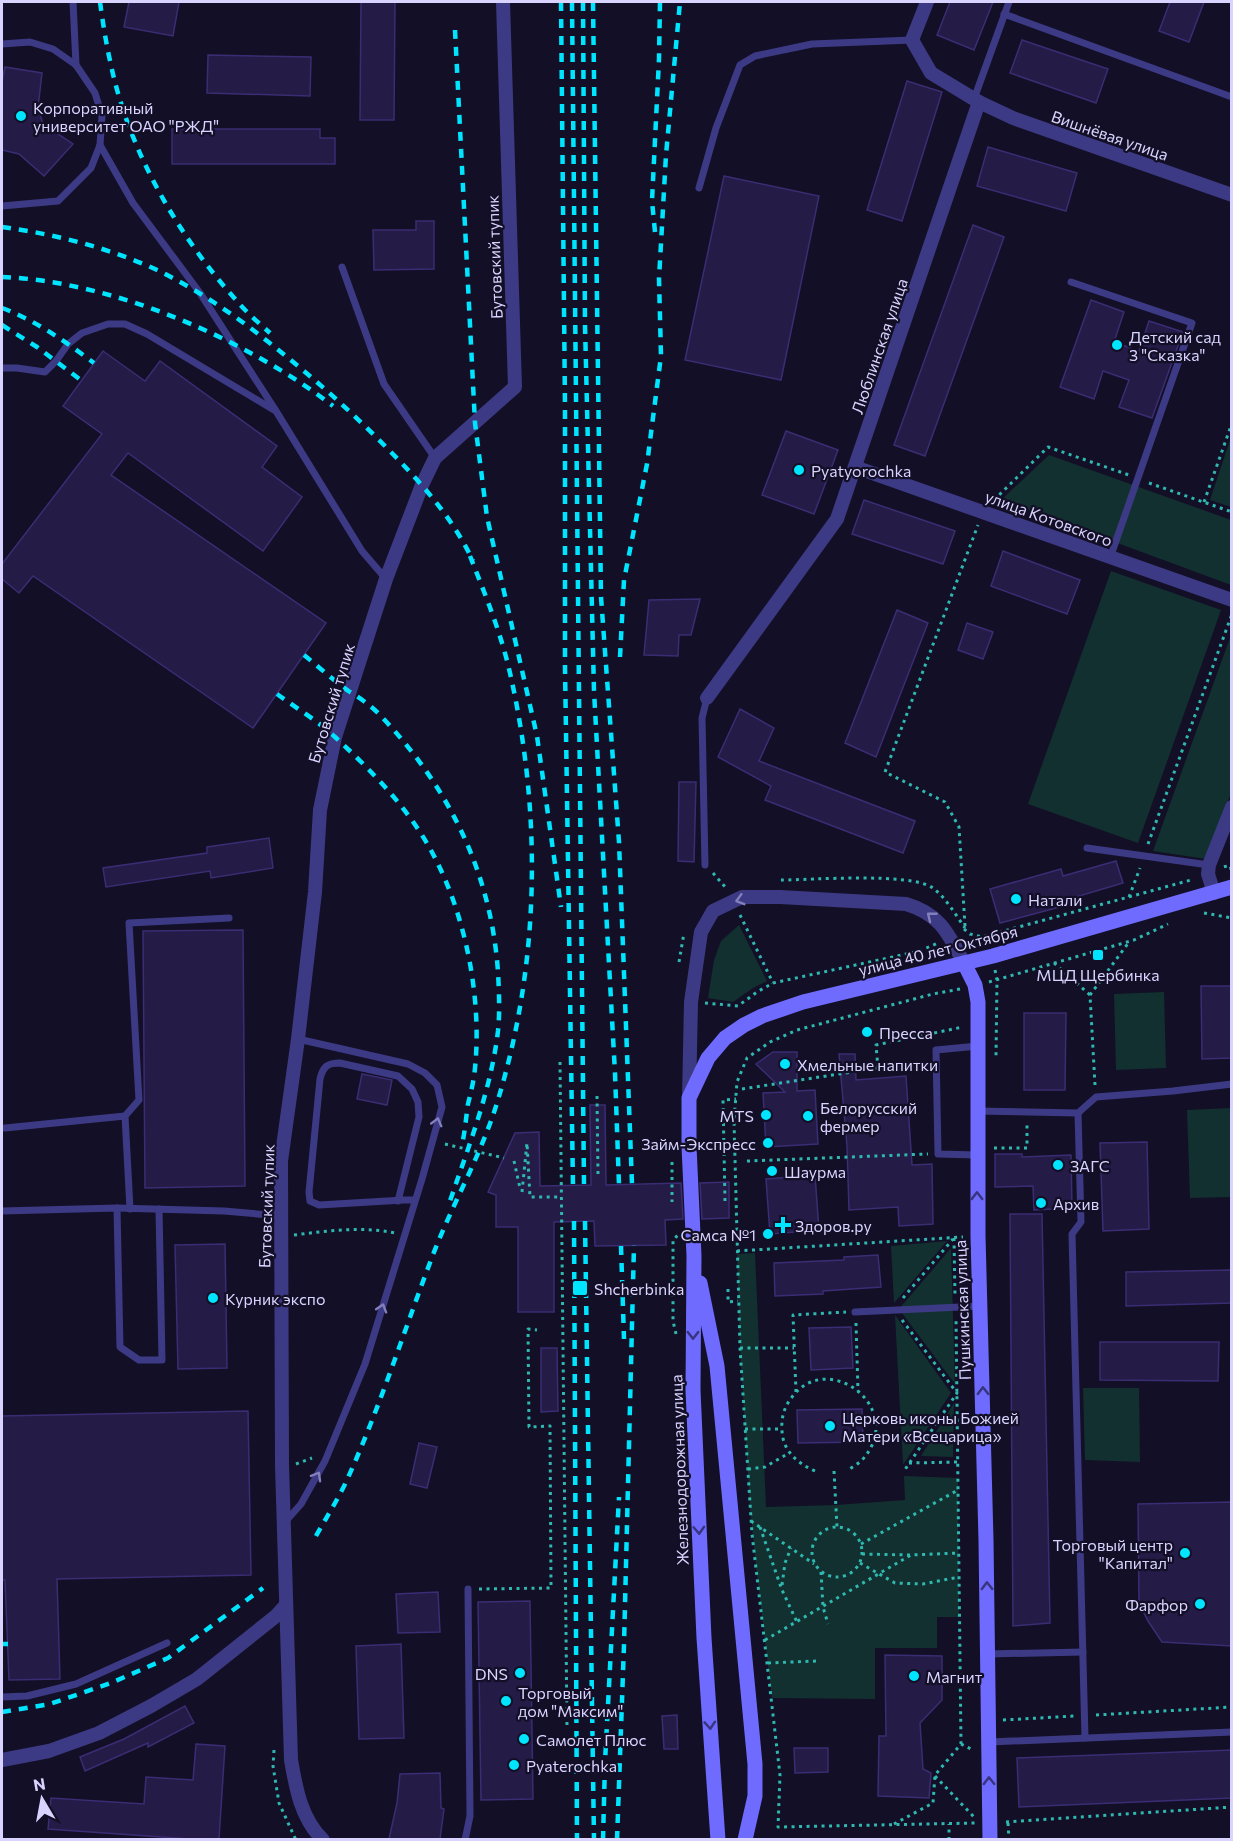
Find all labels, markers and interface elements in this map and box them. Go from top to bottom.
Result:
place label: Корпоративный университет ОАО "РЖД" [33,98,219,135]
street label: Вишнёвая улица [1049,106,1171,164]
marker: Корпоративный университет ОАО "РЖД" [14,109,28,123]
street label: Бутовский тупик [482,194,506,319]
street label: Люблинская улица [847,276,911,416]
place label: Детский сад 3 "Сказка" [1129,327,1221,364]
marker: Детский сад 3 "Сказка" [1110,338,1124,352]
place label: Pyatyorochka [811,461,911,480]
marker: Pyatyorochka [792,463,806,477]
street label: улица Котовского [983,486,1115,550]
street label: Бутовский тупик [304,641,358,765]
place label: Натали [1028,890,1083,909]
marker: Натали [1009,892,1023,906]
one-way arrow [735,893,746,905]
one-way arrow [927,912,938,923]
street label: улица 40 лет Октября [857,921,1019,979]
marker: МЦД Щербинка [1091,948,1105,962]
place label: МЦД Щербинка [1036,965,1160,984]
place label: Пресса [879,1023,933,1042]
marker: Пресса [860,1025,874,1039]
place label: Хмельные напитки [797,1055,938,1074]
marker: Хмельные напитки [778,1057,792,1071]
place label: Белорусский фермер [820,1098,917,1135]
place label: MTS [720,1106,754,1125]
marker: MTS [759,1108,773,1122]
marker: Белорусский фермер [801,1109,815,1123]
one-way arrow [430,1117,443,1127]
place label: Займ-Экспресс [641,1134,756,1153]
marker: Займ-Экспресс [761,1136,775,1150]
street label: Бутовский тупик [254,1143,278,1268]
place label: ЗАГС [1070,1156,1110,1175]
marker: ЗАГС [1051,1158,1065,1172]
place label: Шаурма [784,1162,846,1181]
marker: Шаурма [765,1164,779,1178]
one-way arrow [971,1192,983,1201]
place label: Архив [1053,1194,1099,1213]
marker: Архив [1034,1196,1048,1210]
place label: Здоров.ру [795,1216,872,1235]
marker: Здоров.ру [776,1218,790,1232]
place label: Самса №1 [681,1225,756,1244]
marker: Самса №1 [761,1227,775,1241]
street label: Пушкинская улица [950,1240,974,1380]
marker: Shcherbinka [571,1279,589,1297]
place label: Shcherbinka [594,1279,684,1298]
place label: Курник экспо [225,1289,326,1308]
marker: Курник экспо [206,1291,220,1305]
one-way arrow [375,1303,387,1314]
one-way arrow [686,1331,699,1340]
street label: Железнодорожная улица [666,1374,692,1566]
one-way arrow [977,1387,989,1396]
place label: Церковь иконы Божией Матери «Всецарица» [842,1408,1019,1445]
marker: Церковь иконы Божией Матери «Всецарица» [823,1419,837,1433]
one-way arrow [310,1472,321,1483]
one-way arrow [692,1526,705,1535]
place label: Торговый центр "Капитал" [1053,1535,1173,1572]
marker: Торговый центр "Капитал" [1178,1546,1192,1560]
one-way arrow [981,1582,993,1591]
place label: Фарфор [1125,1595,1188,1614]
marker: Фарфор [1193,1597,1207,1611]
place label: DNS [475,1664,508,1683]
marker: DNS [513,1666,527,1680]
place label: Магнит [926,1667,983,1686]
marker: Магнит [907,1669,921,1683]
place label: Торговый дом "Максим" [518,1683,623,1720]
marker: Торговый дом "Максим" [499,1694,513,1708]
one-way arrow [703,1720,716,1729]
place label: Самолет Плюс [536,1730,647,1749]
marker: Самолет Плюс [517,1732,531,1746]
place label: Pyaterochka [526,1756,617,1775]
marker: Pyaterochka [507,1758,521,1772]
north arrow [12,1769,72,1829]
text: N [32,1773,47,1794]
one-way arrow [983,1777,996,1786]

